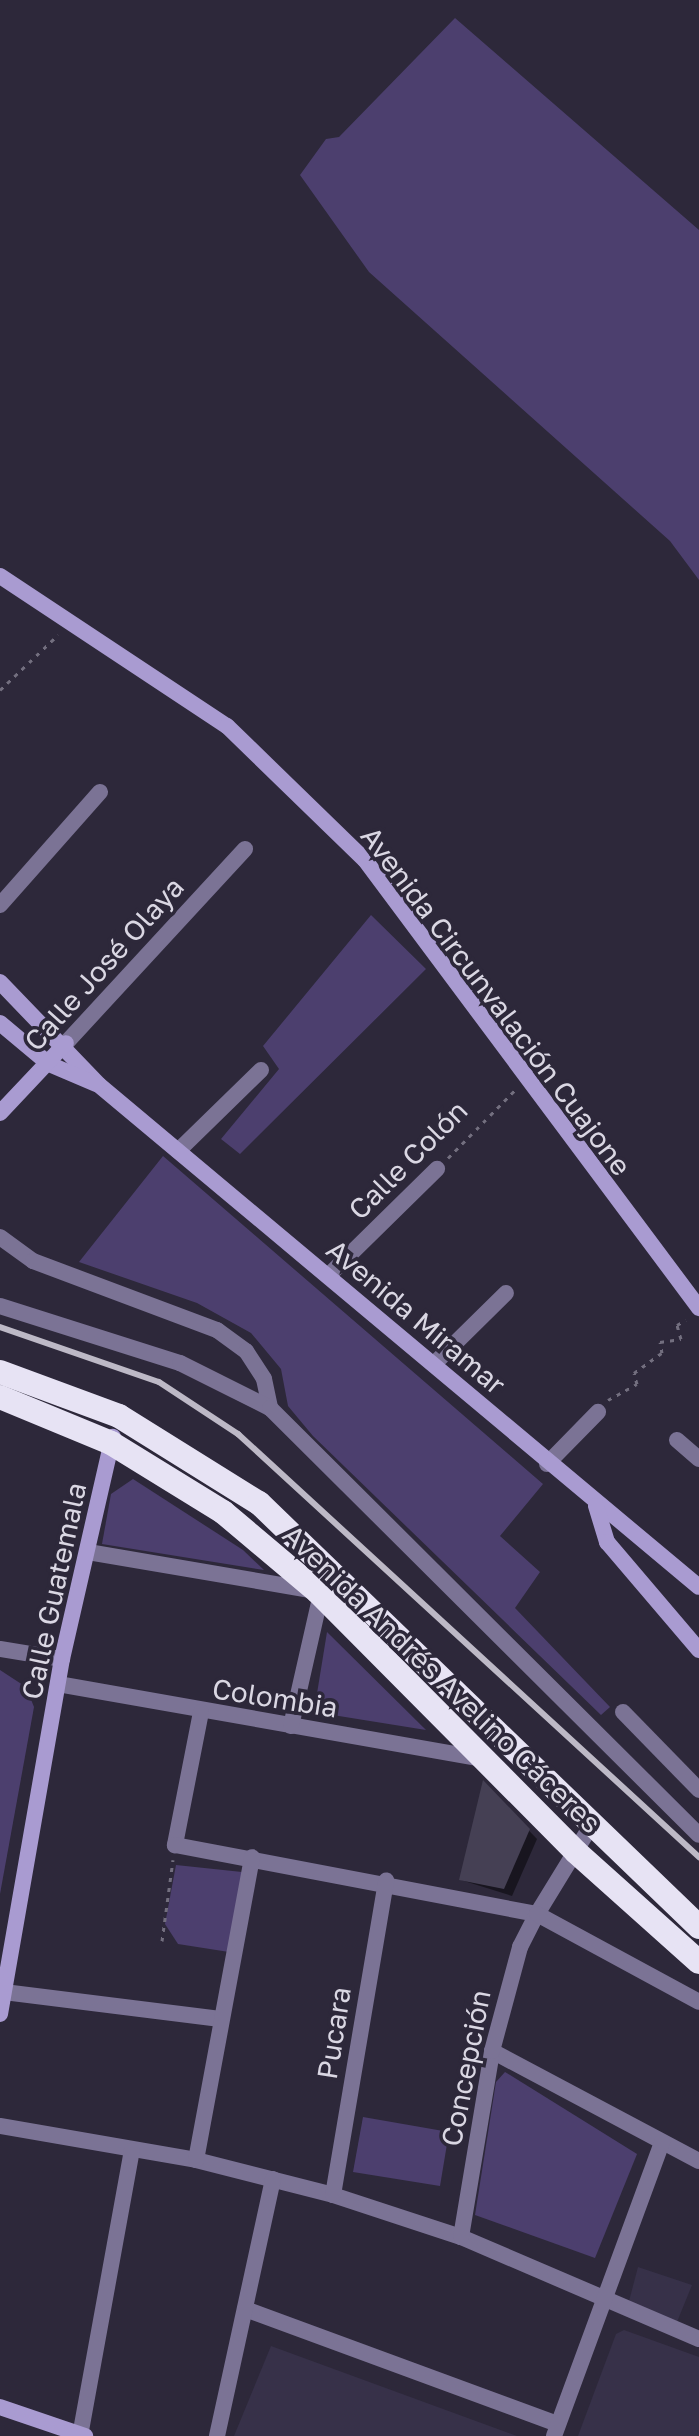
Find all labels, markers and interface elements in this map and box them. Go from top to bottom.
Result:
street label: Avenida Circunvalación Cuajone [354,820,638,1182]
street label: Calle José Olaya [17,870,191,1058]
street label: Calle Colón [342,1094,474,1226]
street label: Avenida Miramar [320,1233,512,1401]
street label: Calle Guatemala [15,1480,93,1702]
street label: Avenida Andrés Avelino Cáceres [276,1518,608,1840]
street label: Colombia [210,1672,340,1724]
street label: Pucara [310,1985,358,2081]
street label: Concepción [434,1987,498,2149]

